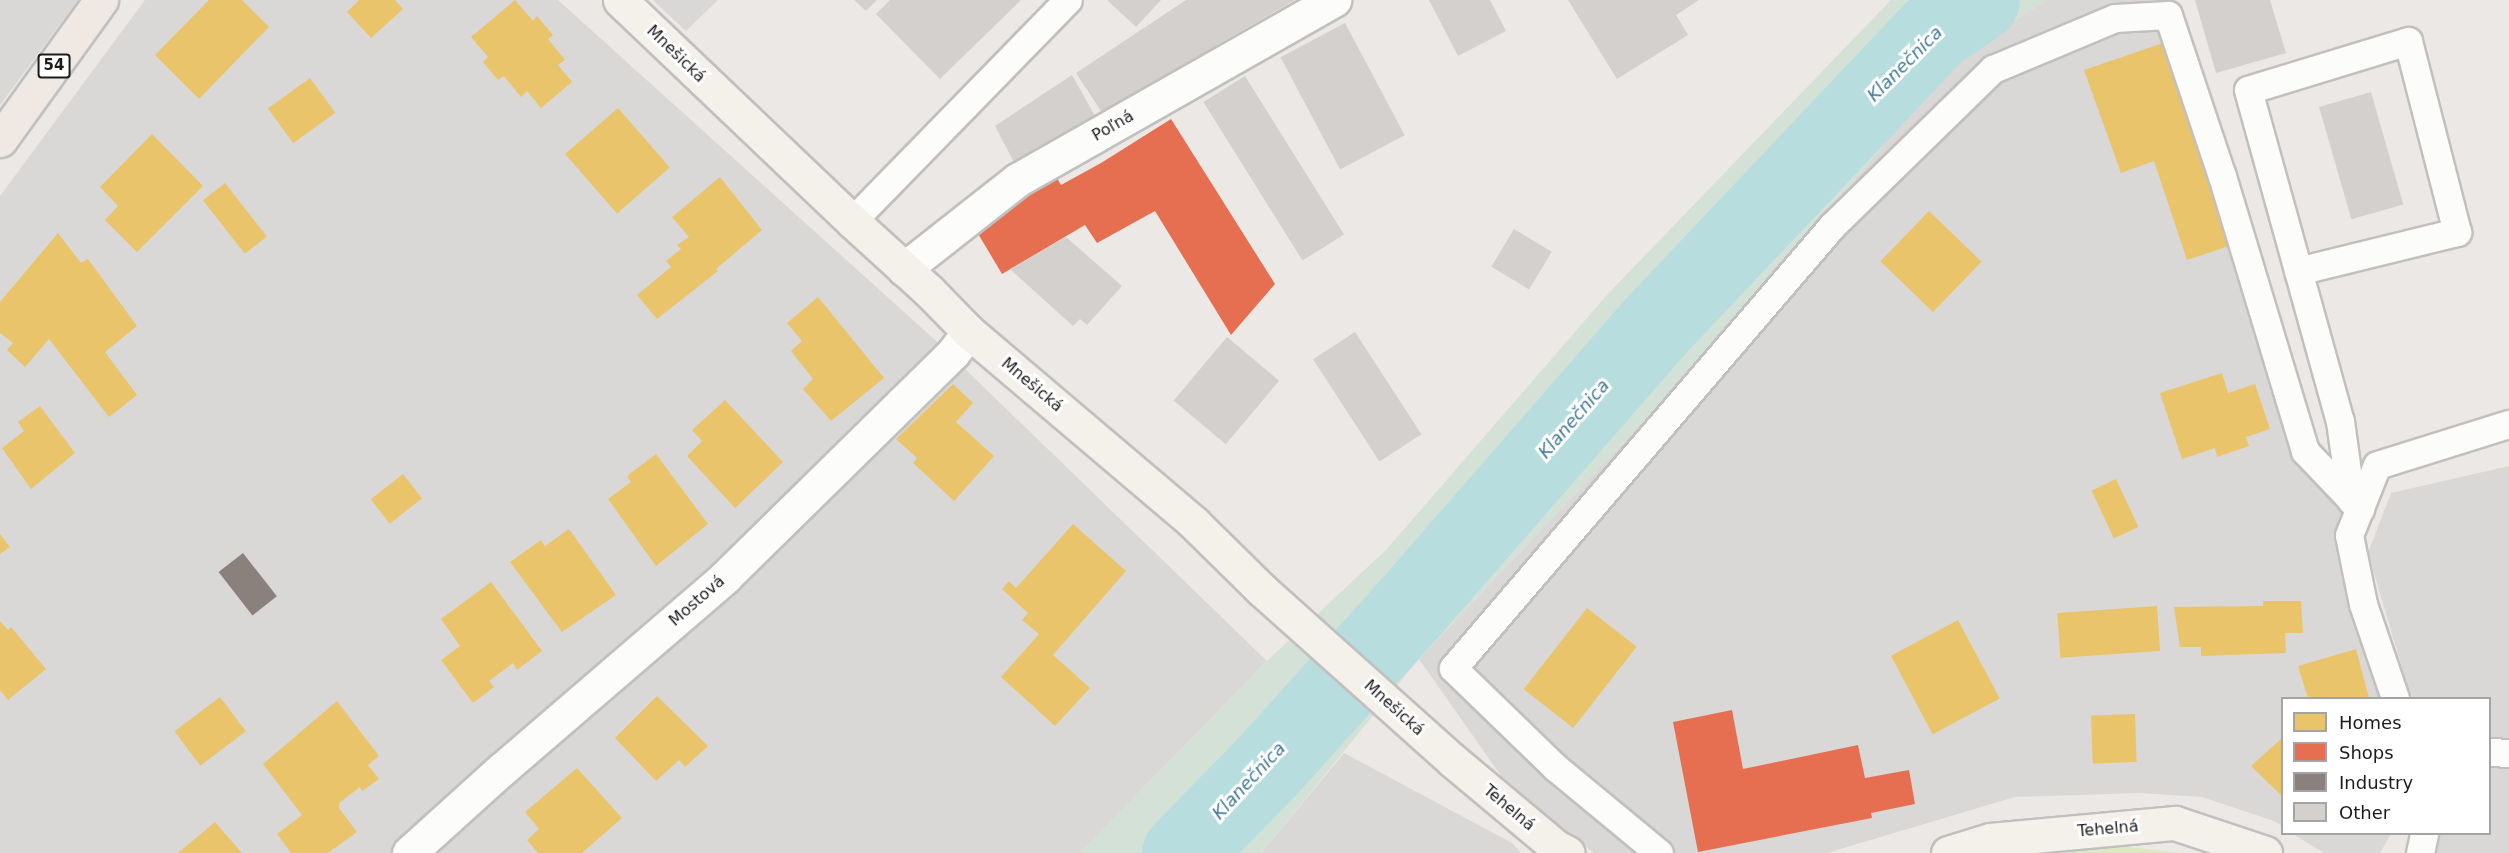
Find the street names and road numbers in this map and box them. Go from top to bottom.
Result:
street label: Mnešická [643,21,709,87]
road number: 54 [38,54,70,78]
street label: Poľná [1089,106,1137,146]
street label: Mnešická [997,354,1067,416]
street label: Mostová [665,572,729,630]
street label: Mnešická [1360,676,1428,740]
street label: Tehelná [1479,781,1539,835]
street label: Tehelná [2077,817,2139,841]

